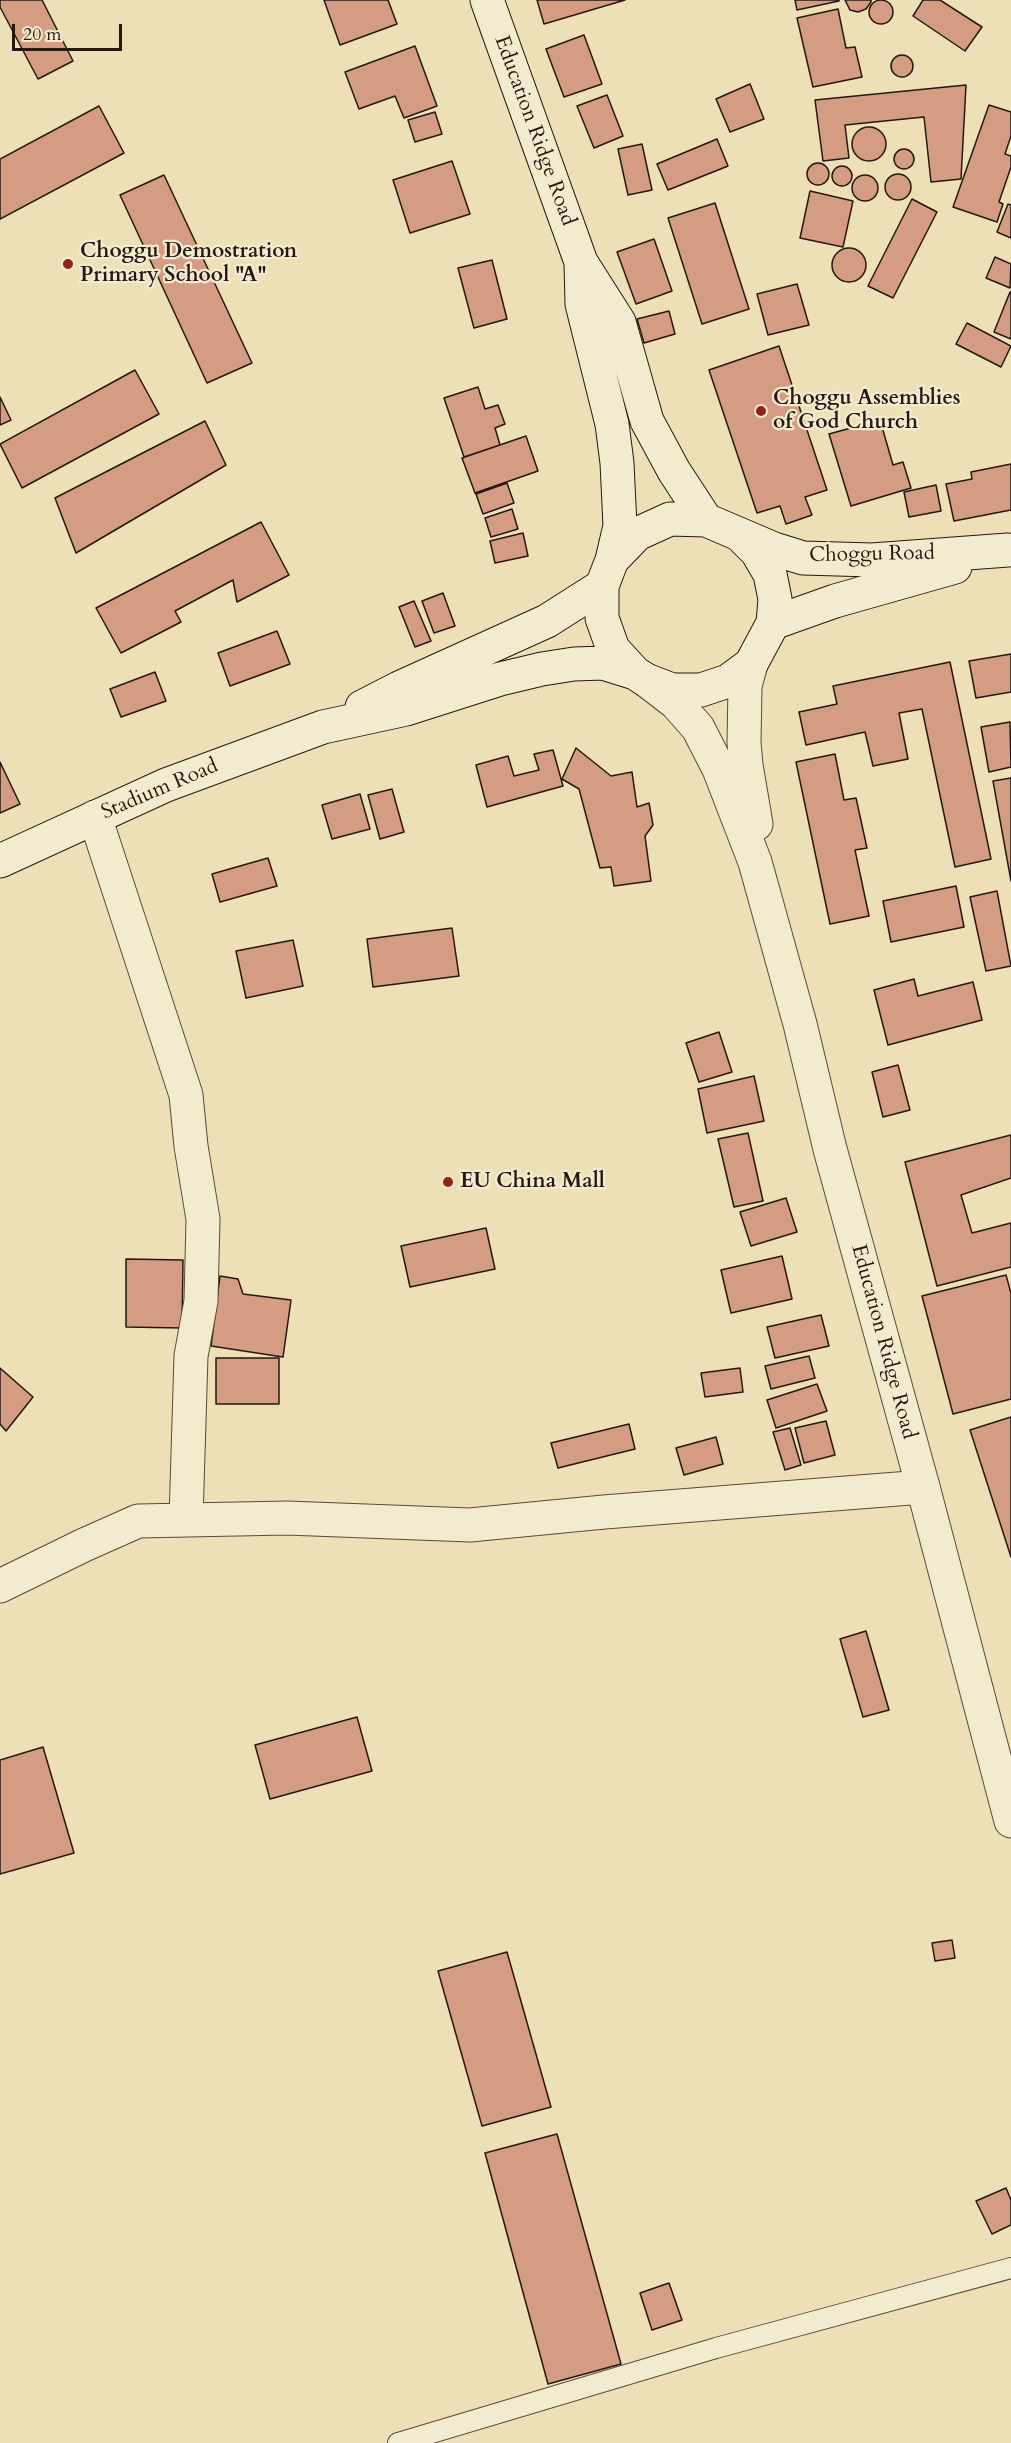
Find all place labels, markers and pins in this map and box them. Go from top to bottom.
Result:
place label: Choggu Demostration Primary School "A" [80,239,297,289]
marker: Choggu Demostration Primary School "A" [61,257,75,271]
place label: Choggu Assemblies of God Church [773,386,961,436]
marker: Choggu Assemblies of God Church [754,404,768,418]
place label: EU China Mall [460,1169,605,1195]
marker: EU China Mall [441,1175,455,1189]

